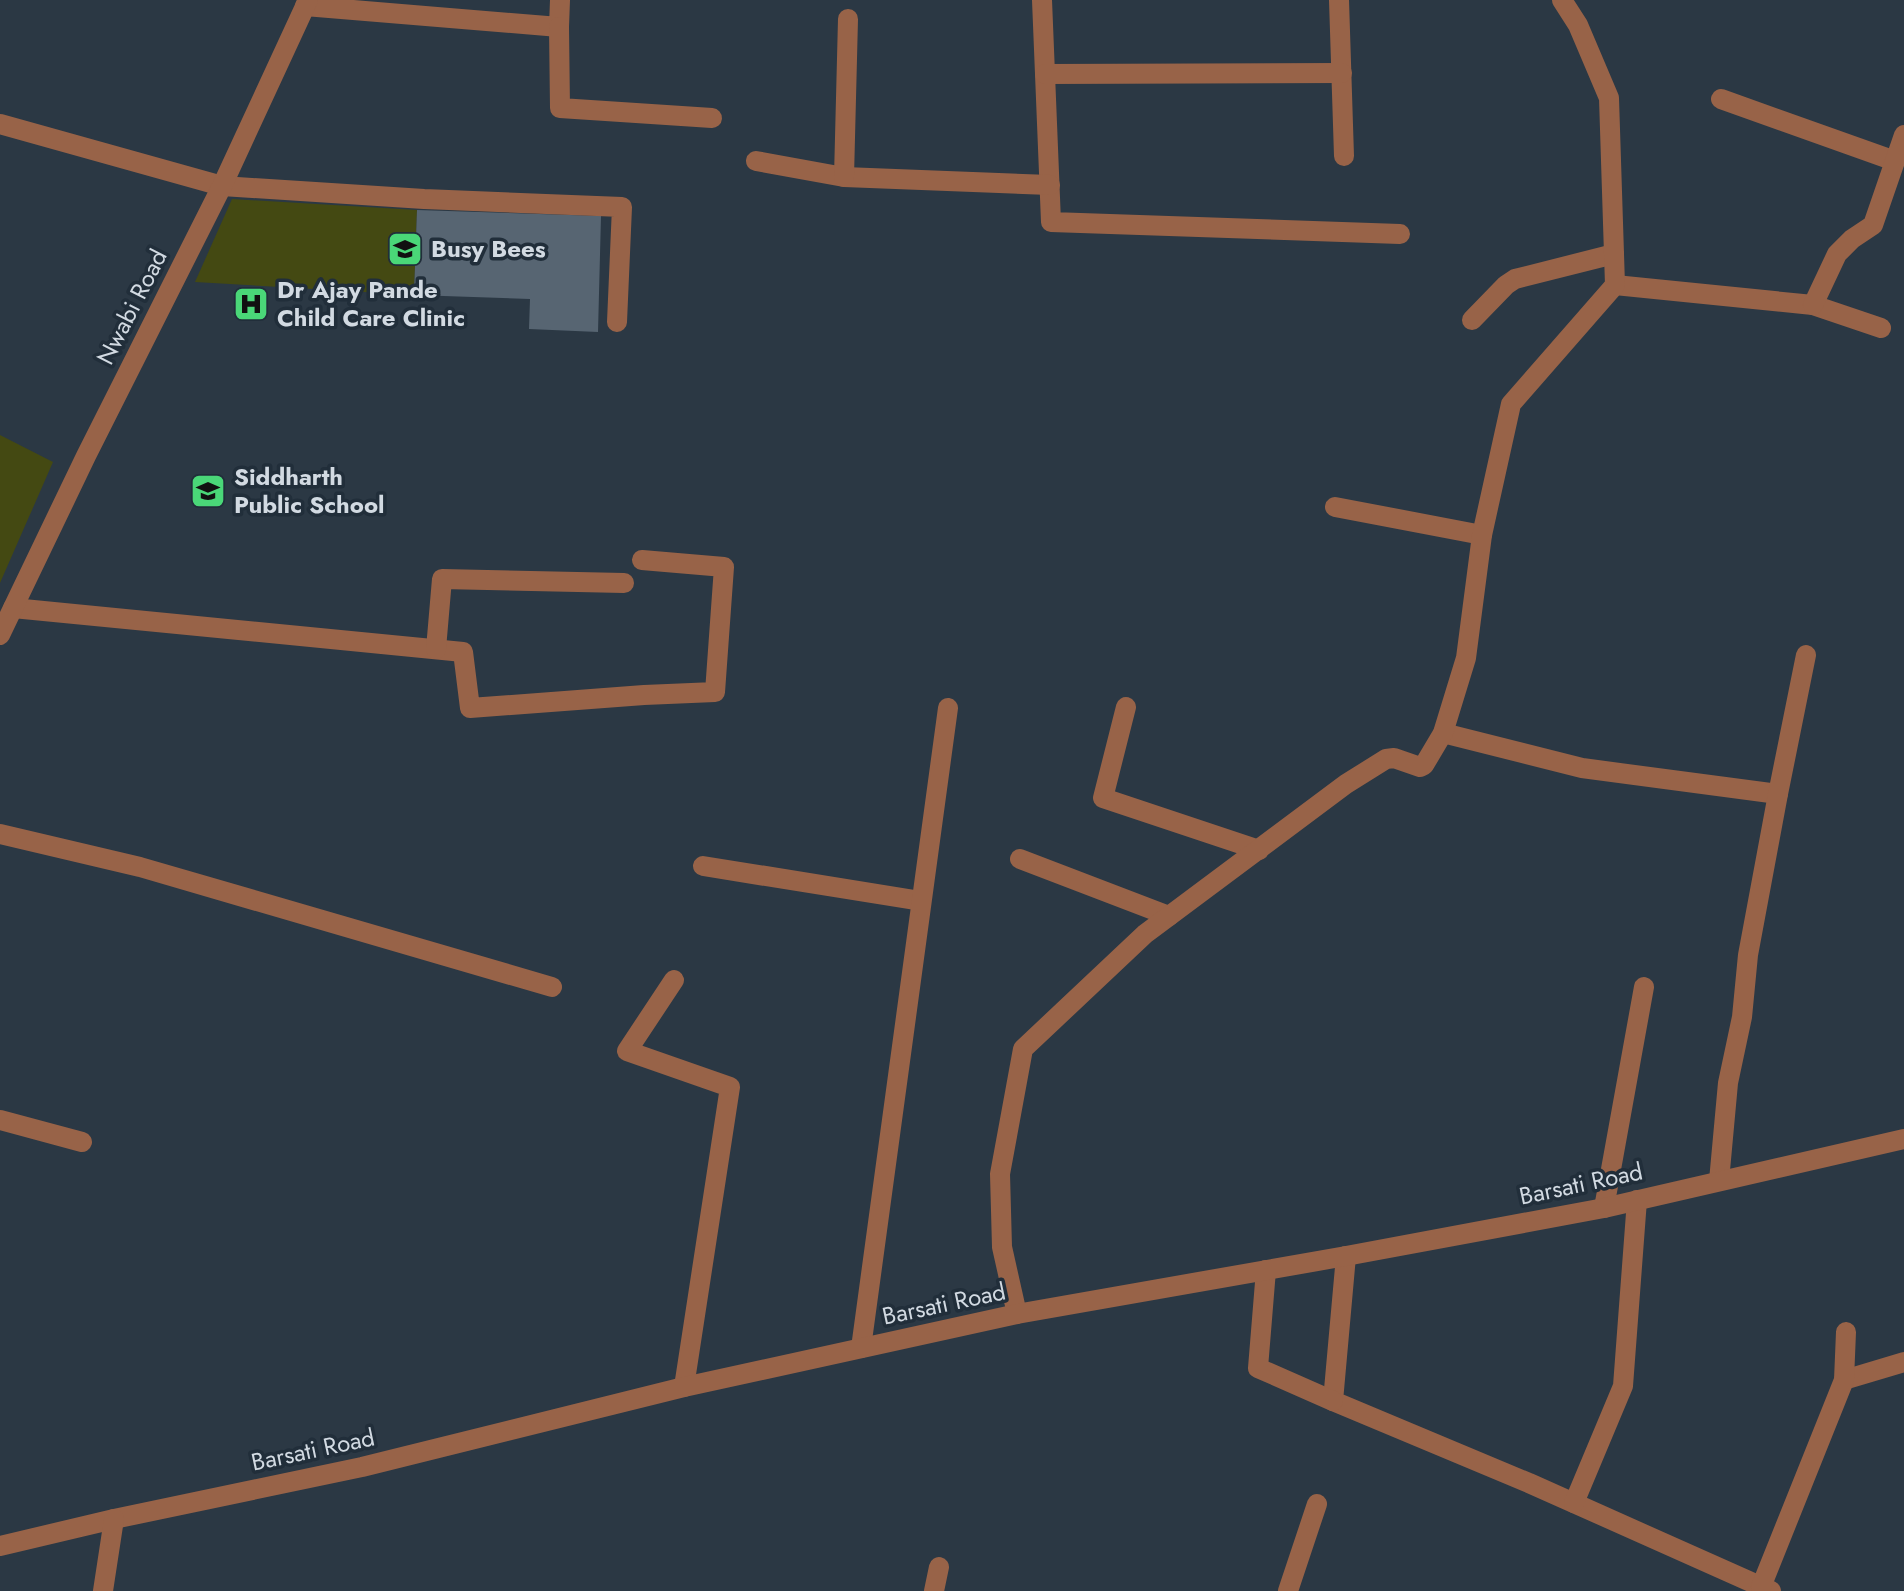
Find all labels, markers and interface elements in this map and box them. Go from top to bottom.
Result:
school or university icon: Busy Bees [386,230,424,268]
place label: Busy Bees [431,231,546,266]
street label: Nwabi Road [88,243,176,371]
place label: Dr Ajay Pande Child Care Clinic [277,272,465,335]
hospital icon: Dr Ajay Pande Child Care Clinic [232,285,270,323]
place label: Siddharth Public School [234,459,385,522]
school or university icon: Siddharth Public School [189,472,227,510]
street label: Barsati Road [1516,1153,1646,1214]
street label: Barsati Road [879,1273,1009,1334]
street label: Barsati Road [248,1419,378,1480]

